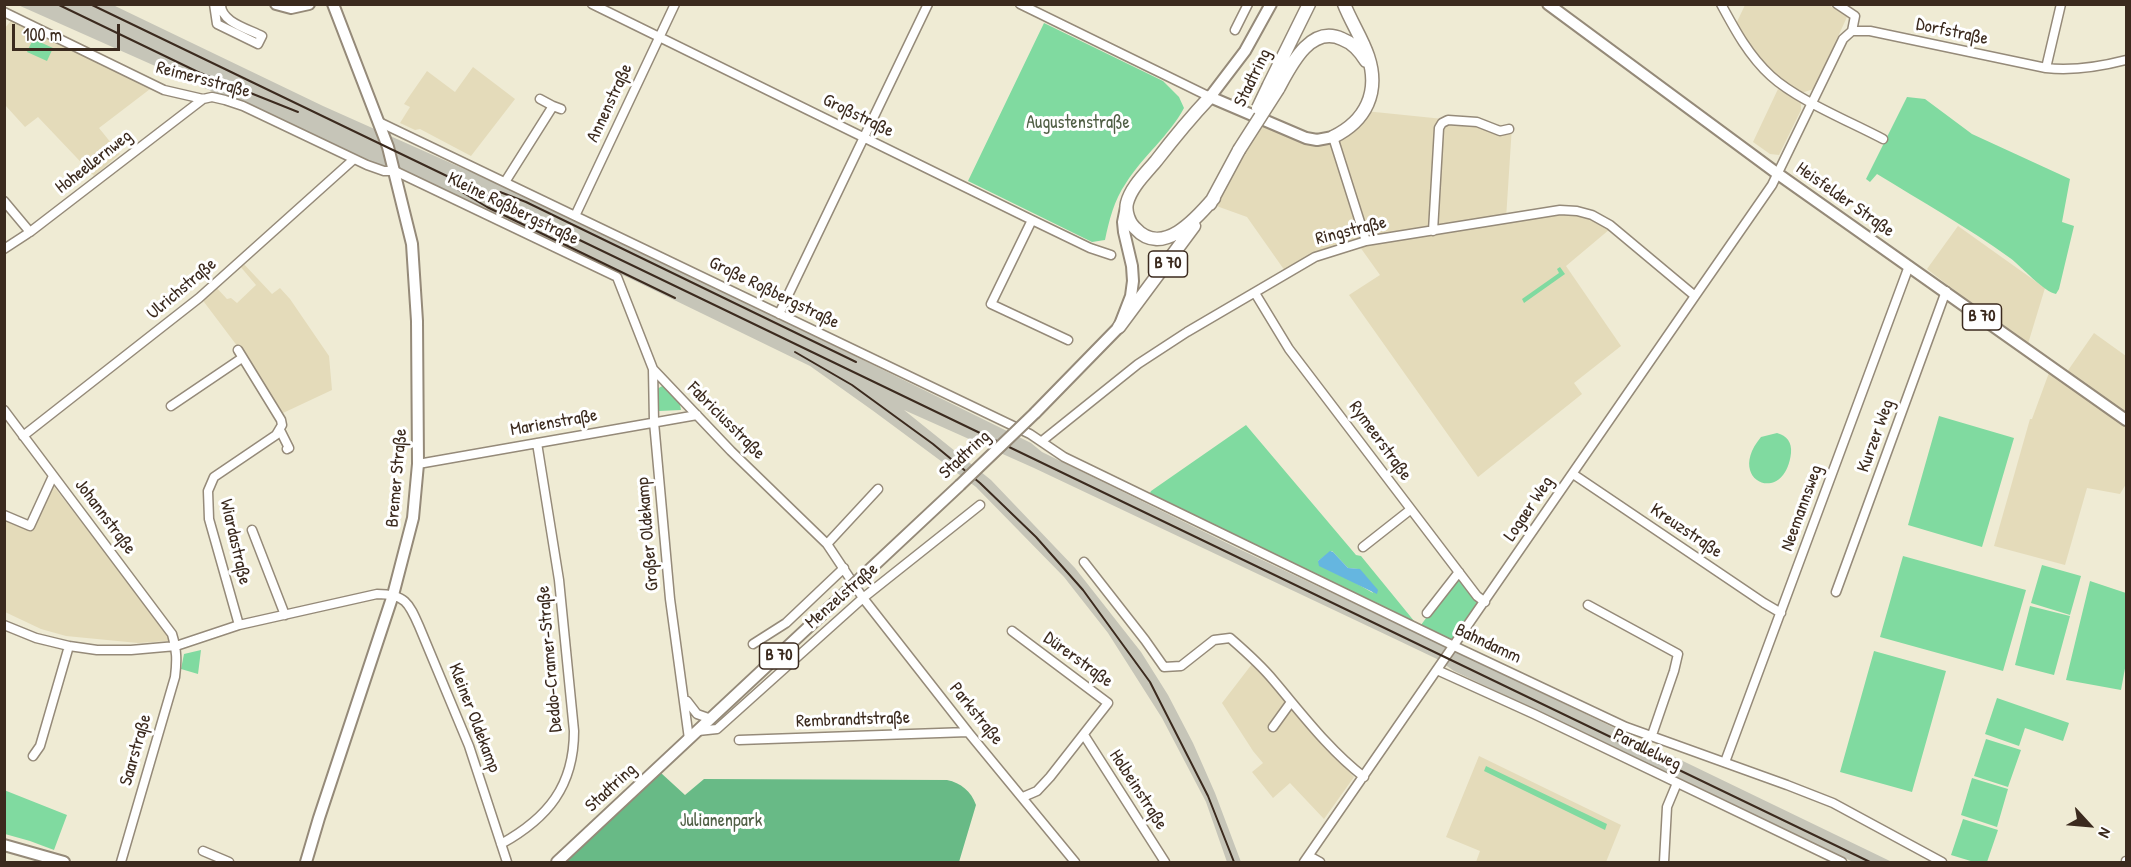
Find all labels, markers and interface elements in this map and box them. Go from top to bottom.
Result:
scale bar [15,12,123,50]
street label: Dorfstraße [1914,14,1990,50]
text: 100 m [23,22,62,47]
street label: Stadtring [1230,45,1276,111]
street label: Reimersstraße [154,57,252,103]
street label: Annenstraße [582,60,638,146]
street label: Großstraße [819,90,897,142]
park label: Augustenstraße [1026,112,1130,134]
street label: Hoheellernweg [51,125,137,199]
street label: Heisfelder Straße [1792,158,1898,242]
street label: Kleine Roßbergstraße [444,168,582,250]
street label: Ringstraße [1313,212,1389,250]
road number: B 70 [1148,251,1188,277]
street label: Große Roßbergstraße [705,252,843,334]
street label: Ulrichstraße [143,254,221,324]
road number: B 70 [1962,304,2002,330]
street label: Fabriciusstraße [683,378,769,464]
street label: Rymeerstraße [1344,397,1416,485]
street label: Kurzer Weg [1853,397,1899,475]
street label: Marienstraße [509,405,599,441]
street label: Stadtring [935,426,995,484]
street label: Bremer Straße [382,428,412,528]
street label: Neemannsweg [1776,462,1828,554]
street label: Logaer Weg [1499,472,1559,546]
street label: Johannstraße [70,475,140,559]
street label: Großer Oldekamp [632,476,664,592]
street label: Wiardastraße [215,497,255,587]
street label: Kreuzstraße [1646,499,1726,563]
street label: Menzelstraße [801,559,883,633]
street label: Deddo-Cramer-Straße [533,585,567,733]
street label: Bahndamm [1452,619,1524,669]
street label: Dürerstraße [1039,628,1117,692]
road number: B 70 [760,643,798,669]
street label: Kleiner Oldekamp [443,660,505,776]
street label: Parkstraße [944,678,1008,750]
street label: Rembrandtstraße [796,707,910,733]
street label: Saarstraße [116,712,156,788]
street label: Parallelweg [1609,724,1685,776]
street label: Holbeinstraße [1104,746,1172,834]
street label: Stadtring [581,759,641,817]
north arrow [2059,795,2119,855]
park label: Julianenpark [680,810,762,832]
text: N [2093,824,2117,842]

